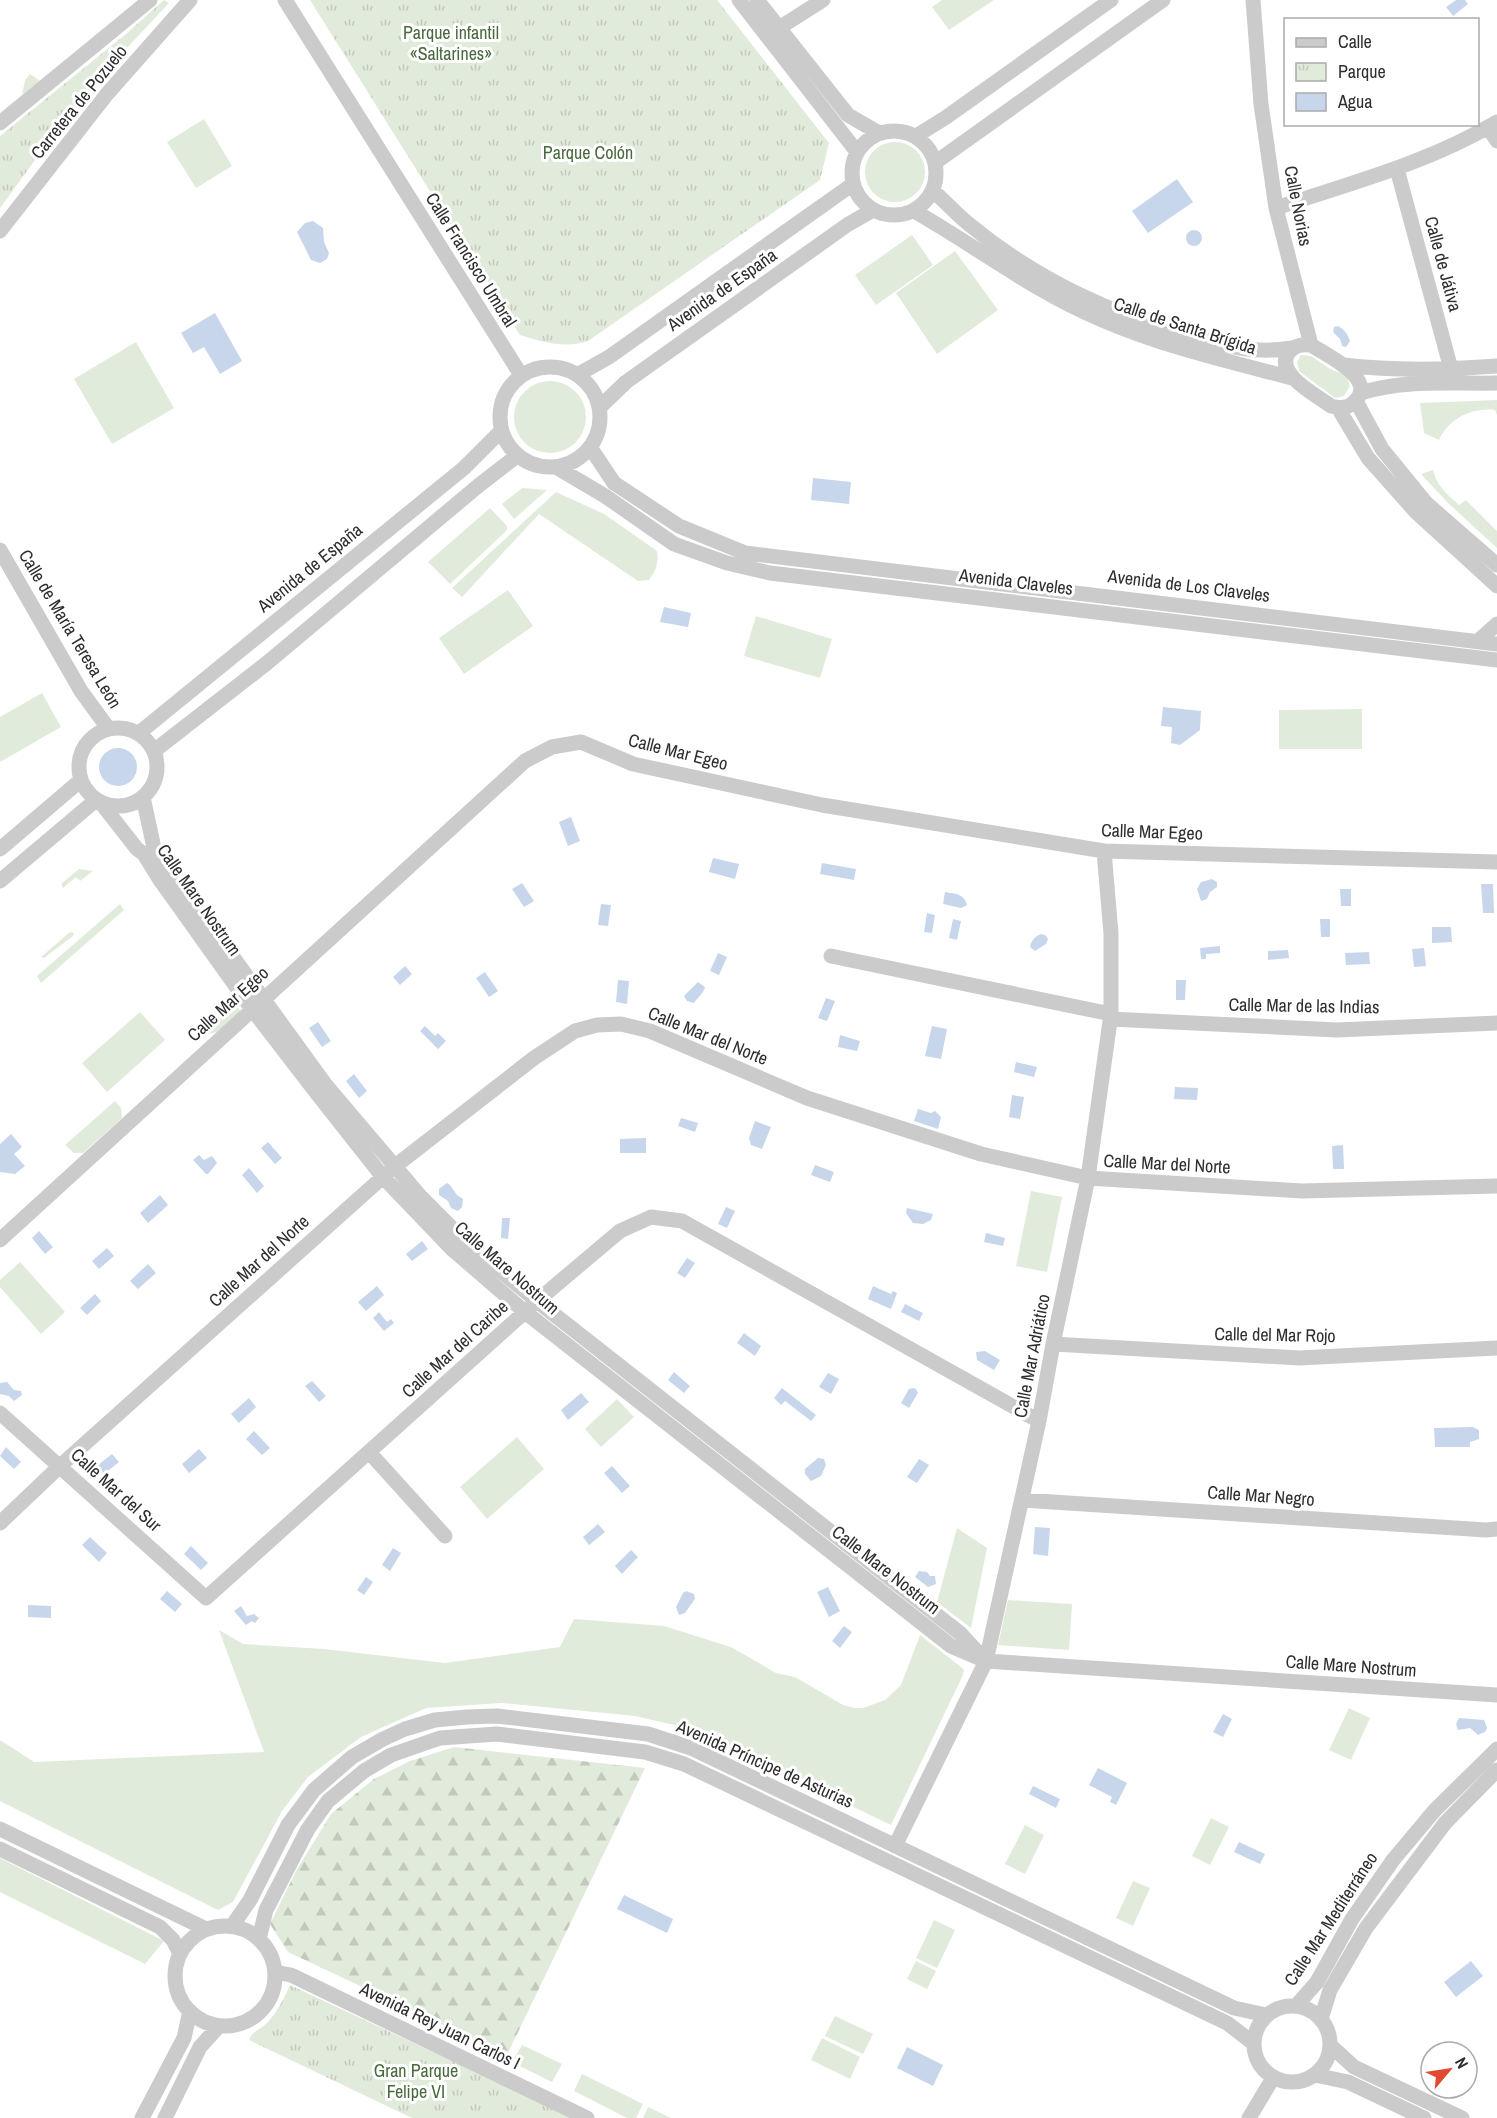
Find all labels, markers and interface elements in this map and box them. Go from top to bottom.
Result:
legend [1284,18,1479,126]
park label: Parque infantil «Saltarines» [403,20,499,66]
text: Calle [1338,29,1372,54]
street label: Carretera de Pozuelo [25,39,132,164]
text: Parque [1338,59,1386,84]
text: Agua [1337,89,1372,114]
park label: Parque Colón [543,140,633,165]
street label: Calle Norias [1278,164,1319,248]
street label: Calle Francisco Umbral [420,188,523,332]
street label: Calle de Játiva [1419,213,1468,314]
street label: Avenida de España [661,242,782,337]
street label: Calle de Santa Brígida [1111,291,1260,360]
street label: Avenida de España [251,517,368,618]
street label: Calle de María Teresa León [13,545,128,713]
street label: Avenida Claveles [957,562,1074,601]
street label: Avenida de Los Claveles [1106,563,1271,608]
street label: Calle Mar Egeo [626,727,730,776]
street label: Calle Mar Egeo [1101,817,1203,846]
street label: Calle Mare Nostrum [152,839,247,961]
street label: Calle Mar Egeo [182,960,274,1047]
street label: Calle Mar de las Indias [1228,992,1380,1019]
street label: Calle Mar del Norte [645,1000,772,1071]
street label: Calle Mar del Norte [1103,1148,1231,1179]
street label: Calle Mar del Norte [203,1209,314,1312]
street label: Calle Mare Nostrum [450,1215,565,1320]
street label: Calle Mar Adriático [1007,1292,1056,1420]
street label: Calle Mar del Caribe [396,1294,513,1403]
street label: Calle del Mar Rojo [1214,1321,1336,1348]
street label: Calle Mar del Sur [66,1442,167,1537]
street label: Calle Mar Negro [1207,1479,1316,1512]
street label: Calle Mare Nostrum [827,1519,946,1620]
street label: Calle Mare Nostrum [1285,1648,1417,1683]
street label: Avenida Príncipe de Asturias [672,1713,858,1814]
street label: Calle Mar Mediterráneo [1278,1847,1383,1991]
street label: Avenida Rey Juan Carlos I [355,1975,524,2075]
north arrow [1419,2040,1479,2100]
text: N [1450,2053,1474,2072]
park label: Gran Parque Felipe VI [374,2058,458,2104]

